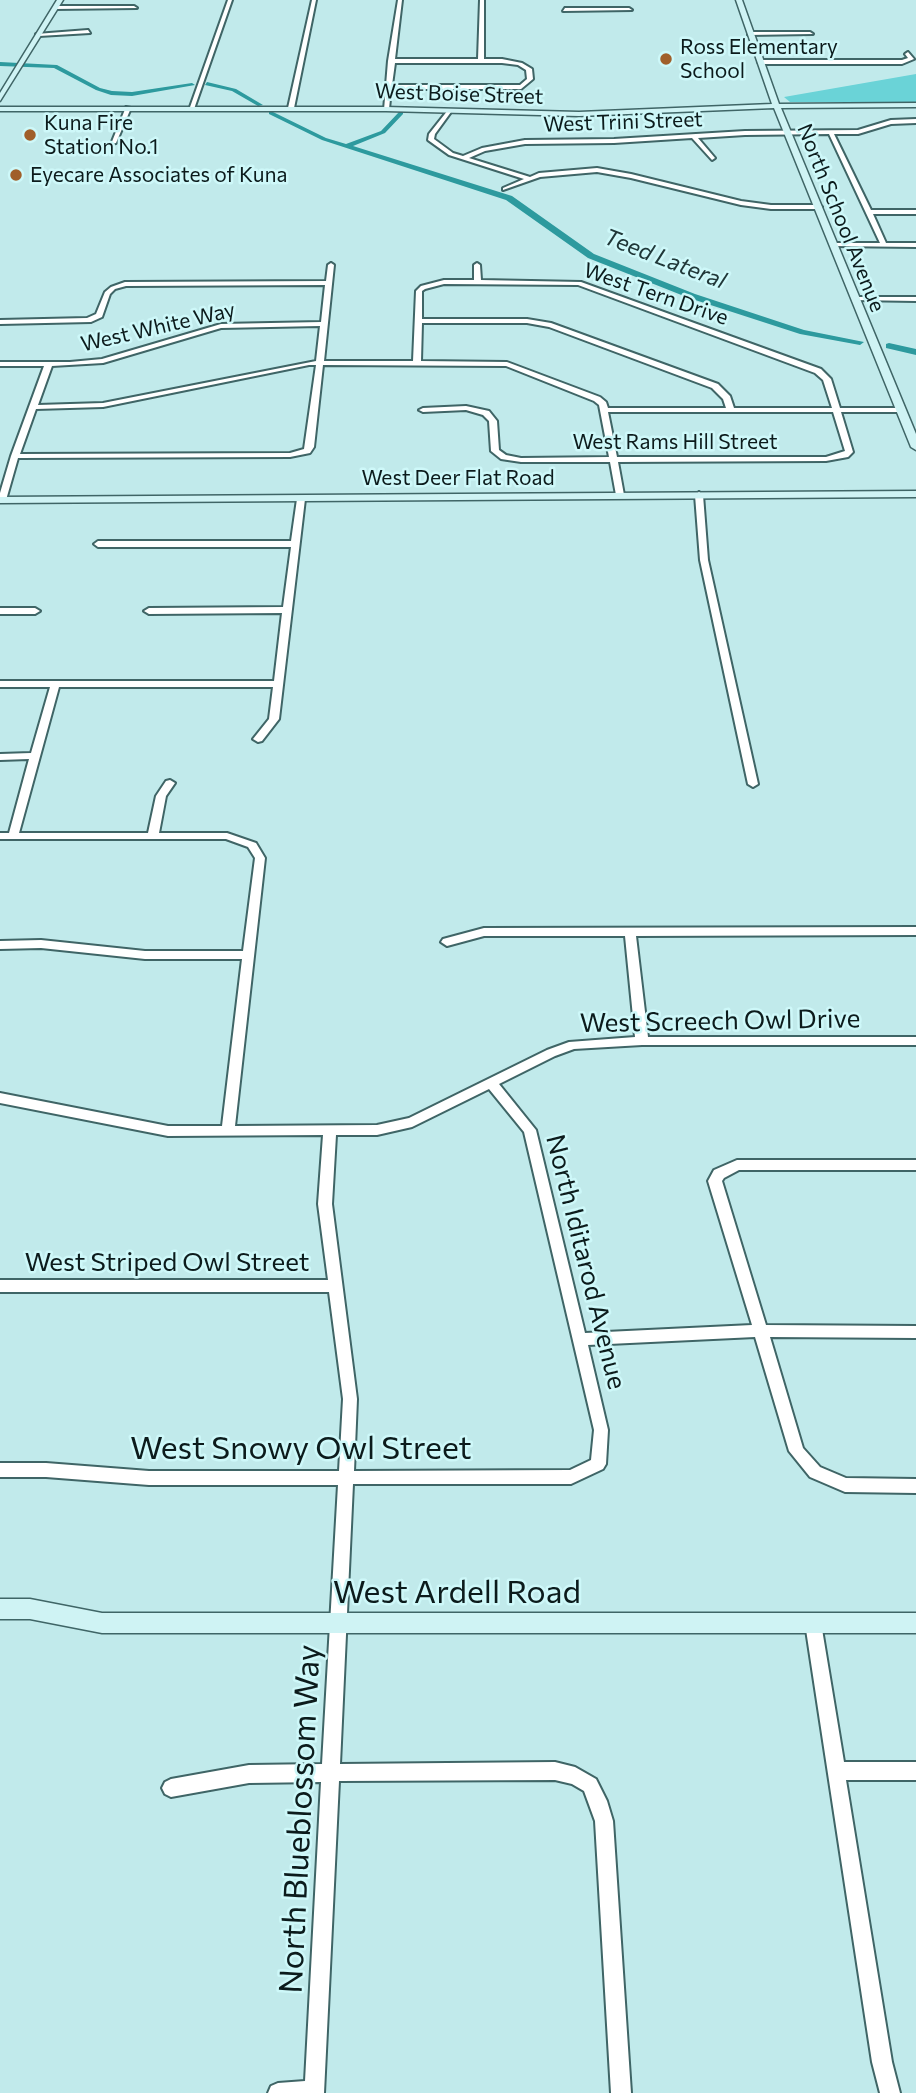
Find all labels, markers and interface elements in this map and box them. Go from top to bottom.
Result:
place label: Ross Elementary School [680,34,838,84]
marker: Ross Elementary School [658,51,674,67]
street label: West Boise Street [374,78,544,110]
street label: West Trini Street [543,107,703,137]
place label: Kuna Fire Station No.1 [44,110,158,160]
street label: North School Avenue [792,120,890,316]
marker: Kuna Fire Station No.1 [22,127,38,143]
place label: Eyecare Associates of Kuna [30,162,287,188]
marker: Eyecare Associates of Kuna [8,167,24,183]
water label: Teed Lateral [600,223,730,295]
street label: West Tern Drive [580,257,732,331]
street label: West White Way [78,297,238,357]
street label: West Rams Hill Street [572,429,778,455]
street label: West Deer Flat Road [361,465,555,491]
street label: West Screech Owl Drive [580,1003,860,1039]
street label: North Iditarod Avenue [539,1131,633,1393]
street label: West Striped Owl Street [25,1246,309,1278]
street label: West Snowy Owl Street [130,1429,472,1467]
street label: West Ardell Road [333,1573,581,1611]
street label: North Blueblossom Way [272,1644,328,1994]

